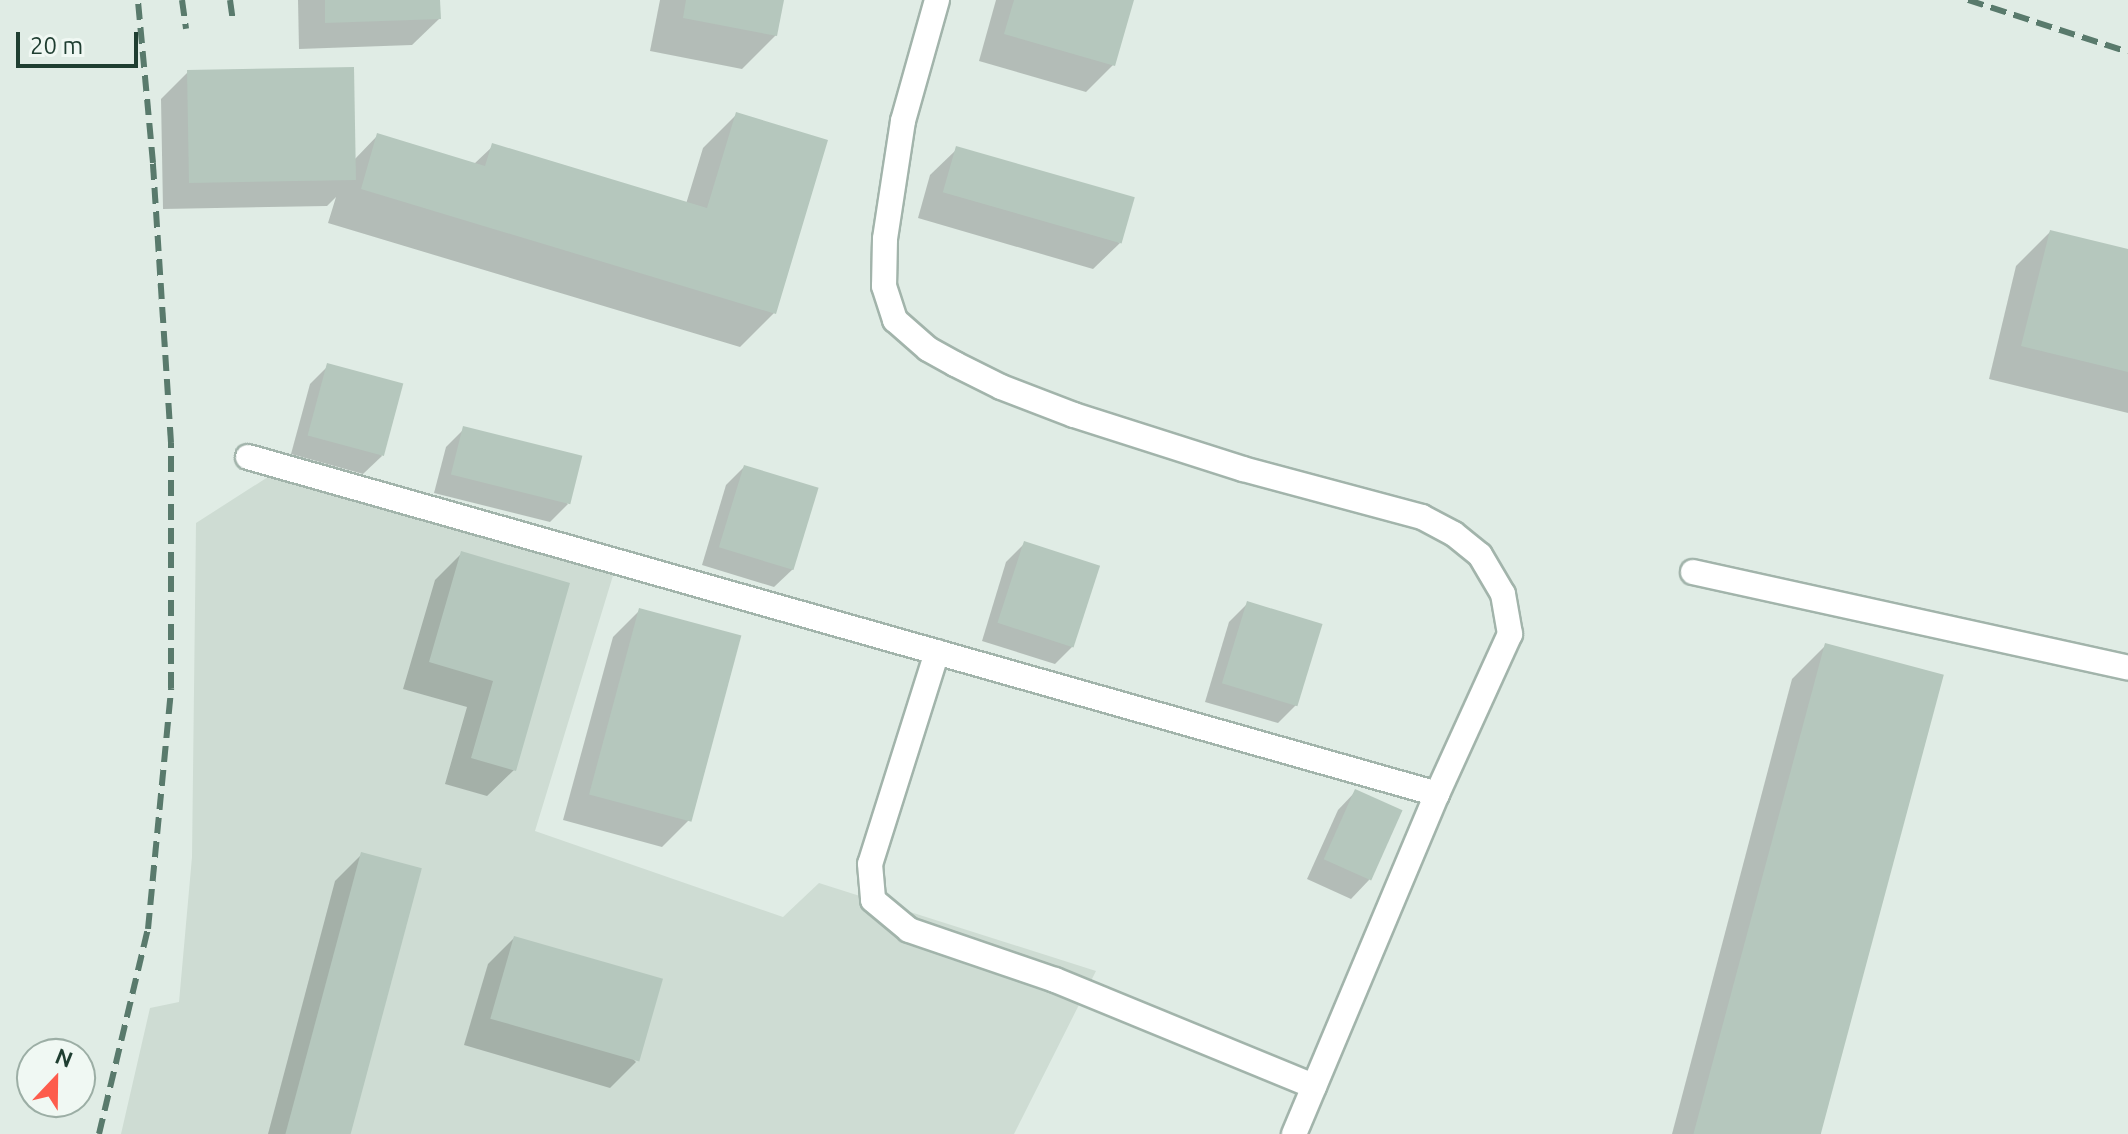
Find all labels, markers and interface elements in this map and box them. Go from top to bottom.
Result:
scale bar [20,16,142,66]
text: 20 m [30,32,83,59]
north arrow [16,1038,96,1118]
text: N [52,1042,77,1072]

